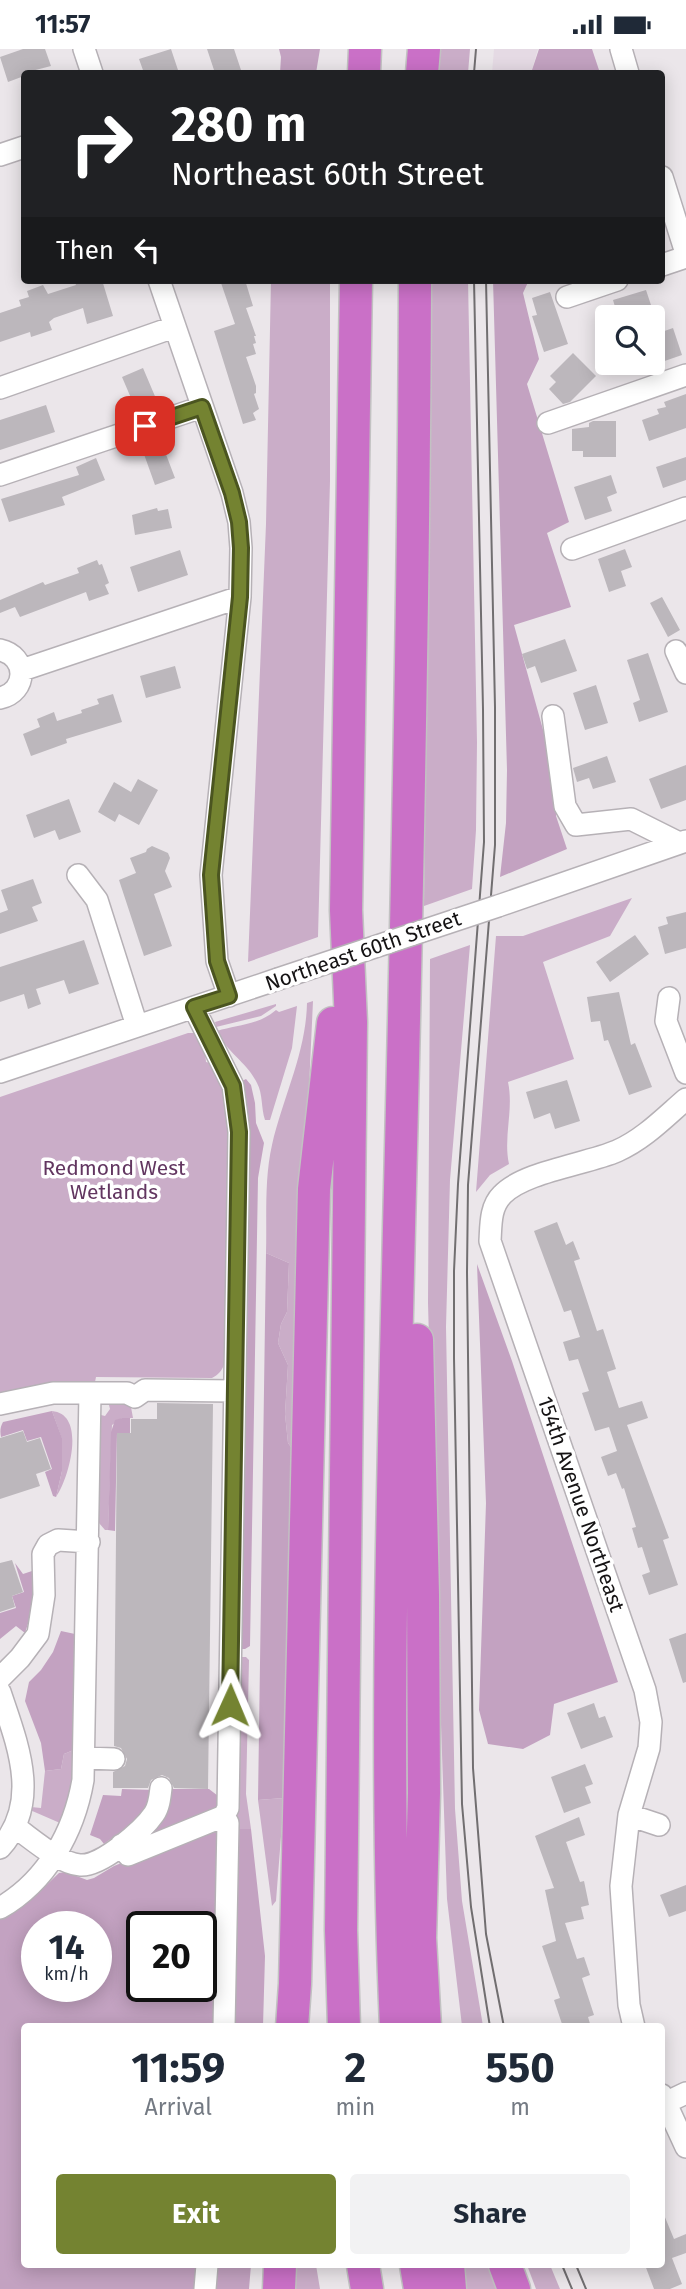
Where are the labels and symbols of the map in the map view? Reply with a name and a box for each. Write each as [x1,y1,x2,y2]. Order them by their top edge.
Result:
pin [115,396,175,456]
street label: Northeast 60th Street [262,905,465,997]
park label: Redmond West Wetlands [42,1155,186,1205]
street label: 154th Avenue Northeast [532,1393,630,1615]
position arrow [193,1668,267,1742]
speed limit sign: 20 [126,1911,217,2002]

